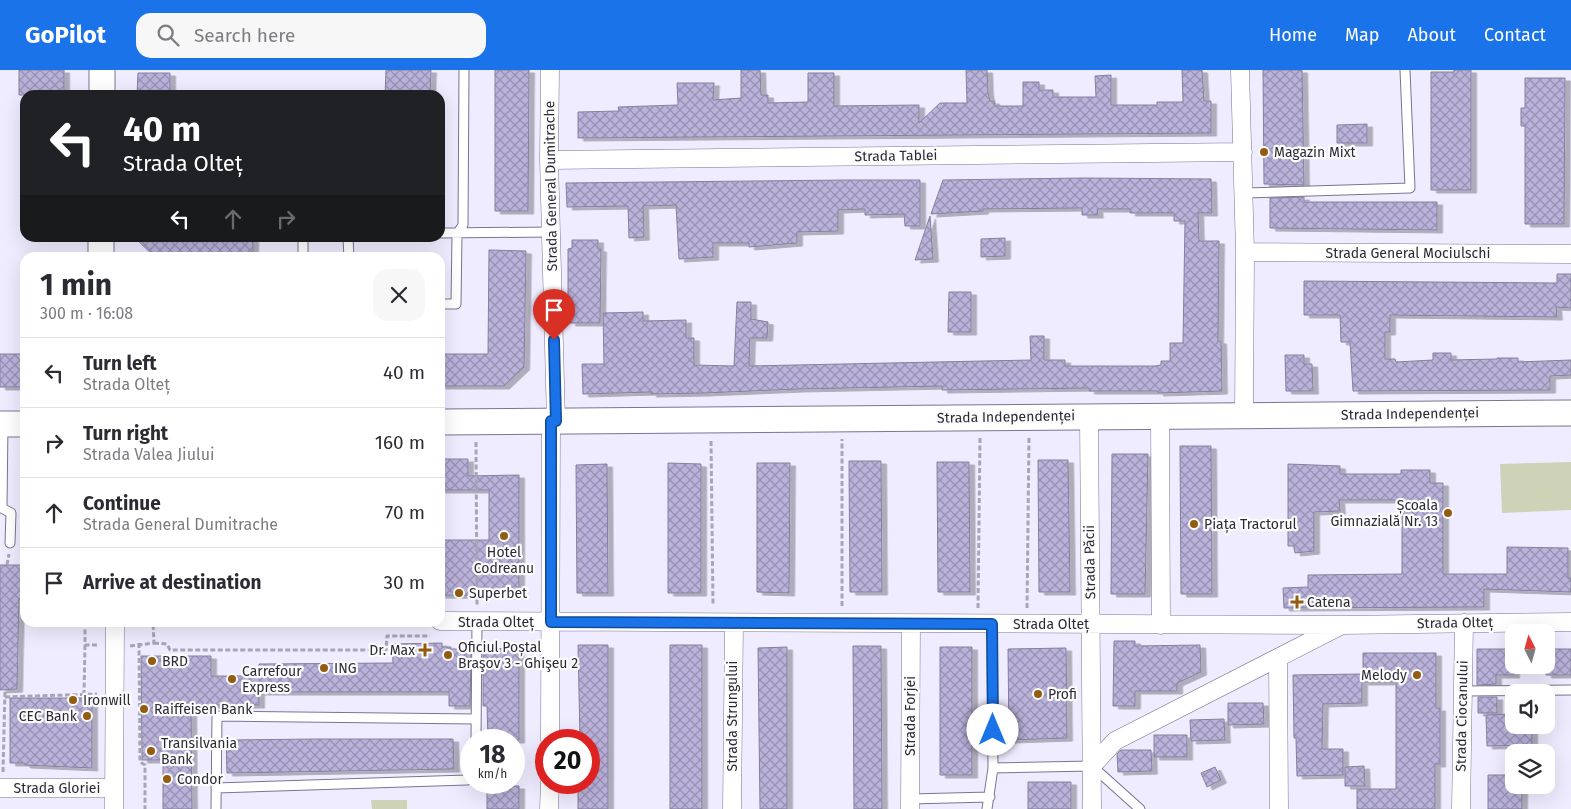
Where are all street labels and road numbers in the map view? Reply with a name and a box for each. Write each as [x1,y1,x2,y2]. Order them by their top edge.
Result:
street label: Strada General Dumitrache [541,101,561,271]
street label: Strada Tablei [854,147,938,165]
street label: Strada General Mociulschi [1326,245,1490,262]
street label: Strada Independenței [1341,404,1479,425]
street label: Strada Independenței [937,407,1075,428]
street label: Strada Păcii [1081,525,1099,599]
street label: Strada Olteț [458,614,535,632]
street label: Strada Olteț [1417,614,1494,633]
street label: Strada Olteț [1013,616,1090,634]
street label: Strada Ciocanului [1453,660,1471,772]
street label: Strada Strungului [724,661,741,771]
street label: Strada Forjei [902,676,919,756]
street label: Strada Gloriei [14,780,100,797]

